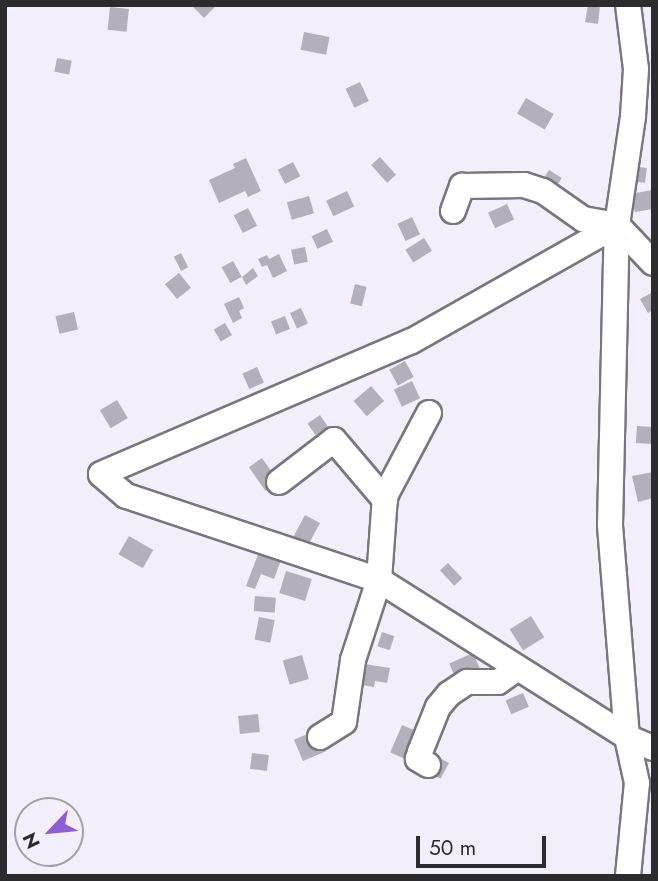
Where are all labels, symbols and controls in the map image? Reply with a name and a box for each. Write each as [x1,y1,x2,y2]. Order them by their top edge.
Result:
north arrow [14,797,84,867]
scale bar [420,822,550,866]
text: N [16,828,47,853]
text: 50 m [429,833,476,863]

